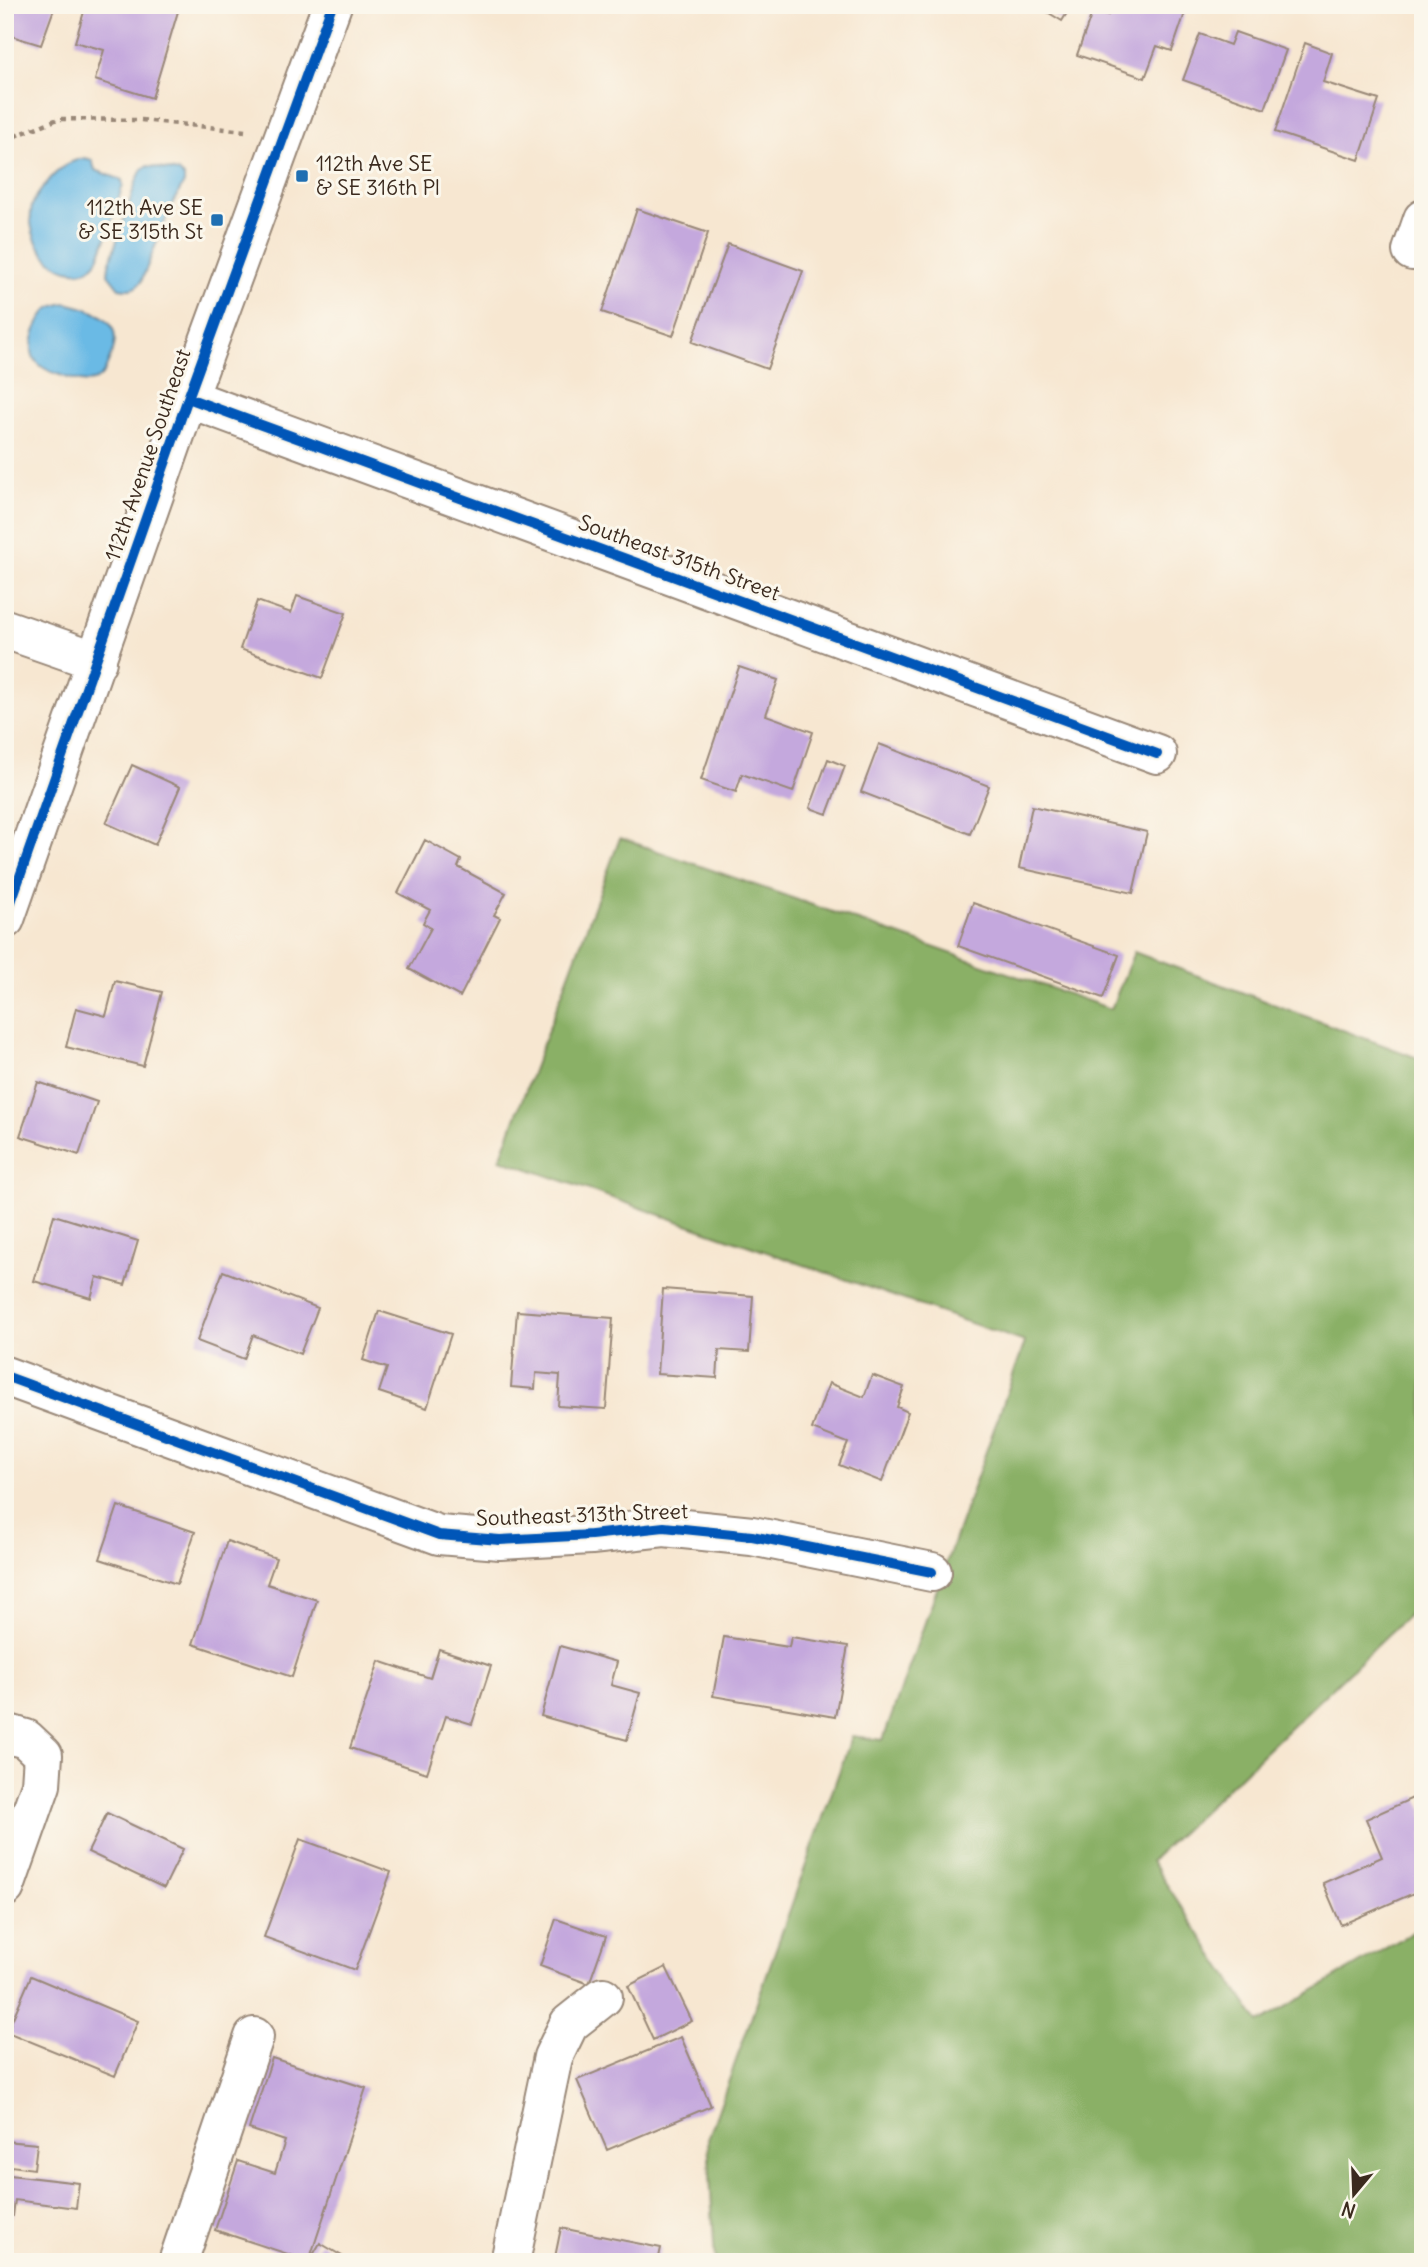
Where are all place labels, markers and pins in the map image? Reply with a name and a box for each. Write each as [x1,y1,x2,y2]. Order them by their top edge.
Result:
place label: 112th Ave SE & SE 316th Pl [316,150,440,201]
marker: 112th Ave SE & SE 316th Pl [294,168,310,184]
place label: 112th Ave SE & SE 315th St [78,194,203,245]
marker: 112th Ave SE & SE 315th St [209,212,225,228]

